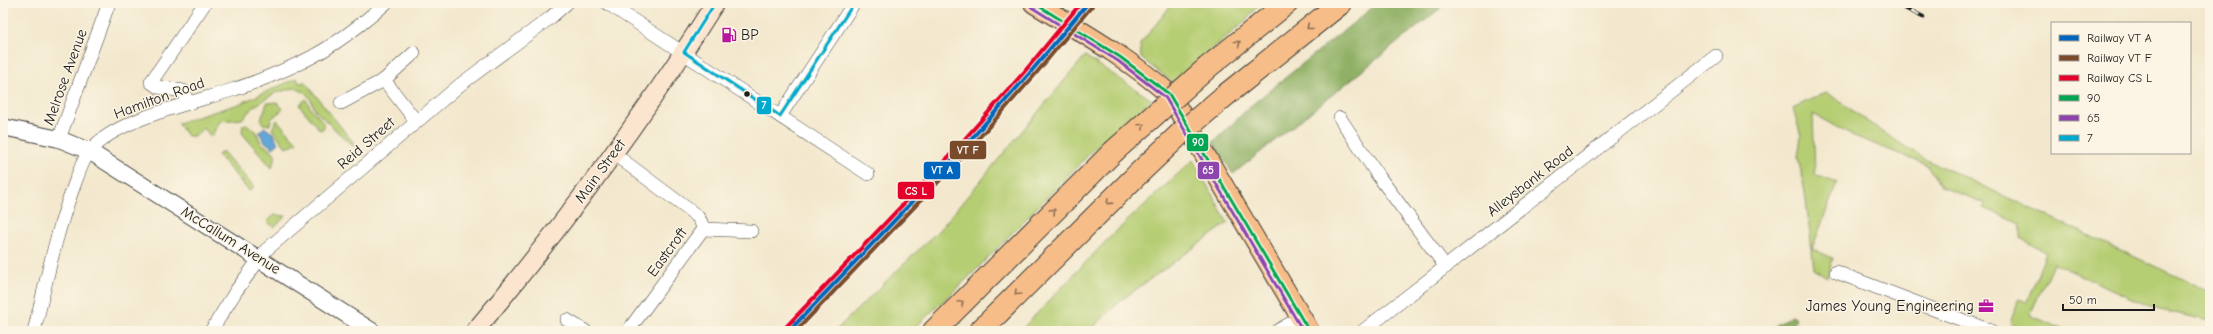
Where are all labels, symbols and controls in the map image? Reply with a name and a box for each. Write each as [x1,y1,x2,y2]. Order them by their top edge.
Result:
one-way arrow [1307,22,1314,29]
legend [2051,22,2191,154]
street label: Melrose Avenue [39,26,91,128]
fuel station icon: BP [720,26,738,44]
place label: BP [741,26,759,44]
text: Railway VT A [2087,31,2152,45]
one-way arrow [1233,40,1241,47]
text: Railway VT F [2087,51,2152,65]
text: Railway CS L [2087,71,2152,85]
street label: Hamilton Road [111,73,207,123]
unlabelled marker [742,89,752,99]
text: 90 [2087,91,2101,105]
line badge: 7 [756,96,772,115]
text: 7 [762,99,767,112]
text: 65 [2087,111,2100,125]
street label: Reid Street [334,113,399,173]
one-way arrow [1137,123,1145,130]
text: 7 [2087,131,2093,145]
line badge: 90 [1186,133,1209,152]
street label: Main Street [571,135,630,206]
text: 90 [1192,136,1204,149]
line badge: VT F [949,140,987,160]
street label: Alleysbank Road [1483,142,1577,220]
text: VT F [957,144,980,157]
line badge: VT A [923,161,961,180]
line badge: 65 [1197,161,1220,180]
text: VT A [931,164,953,177]
text: 65 [1202,164,1214,177]
line badge: CS L [897,181,935,200]
text: CS L [905,185,927,198]
one-way arrow [1106,197,1114,205]
street label: McCallum Avenue [178,202,285,278]
one-way arrow [1048,208,1056,216]
street label: Eastcroft [643,223,691,280]
scale bar [2063,286,2154,312]
one-way arrow [1014,288,1022,296]
text: 50 m [2069,293,2097,307]
place label: James Young Engineering [1806,297,1974,315]
office icon: James Young Engineering [1977,297,1995,315]
one-way arrow [956,300,964,308]

